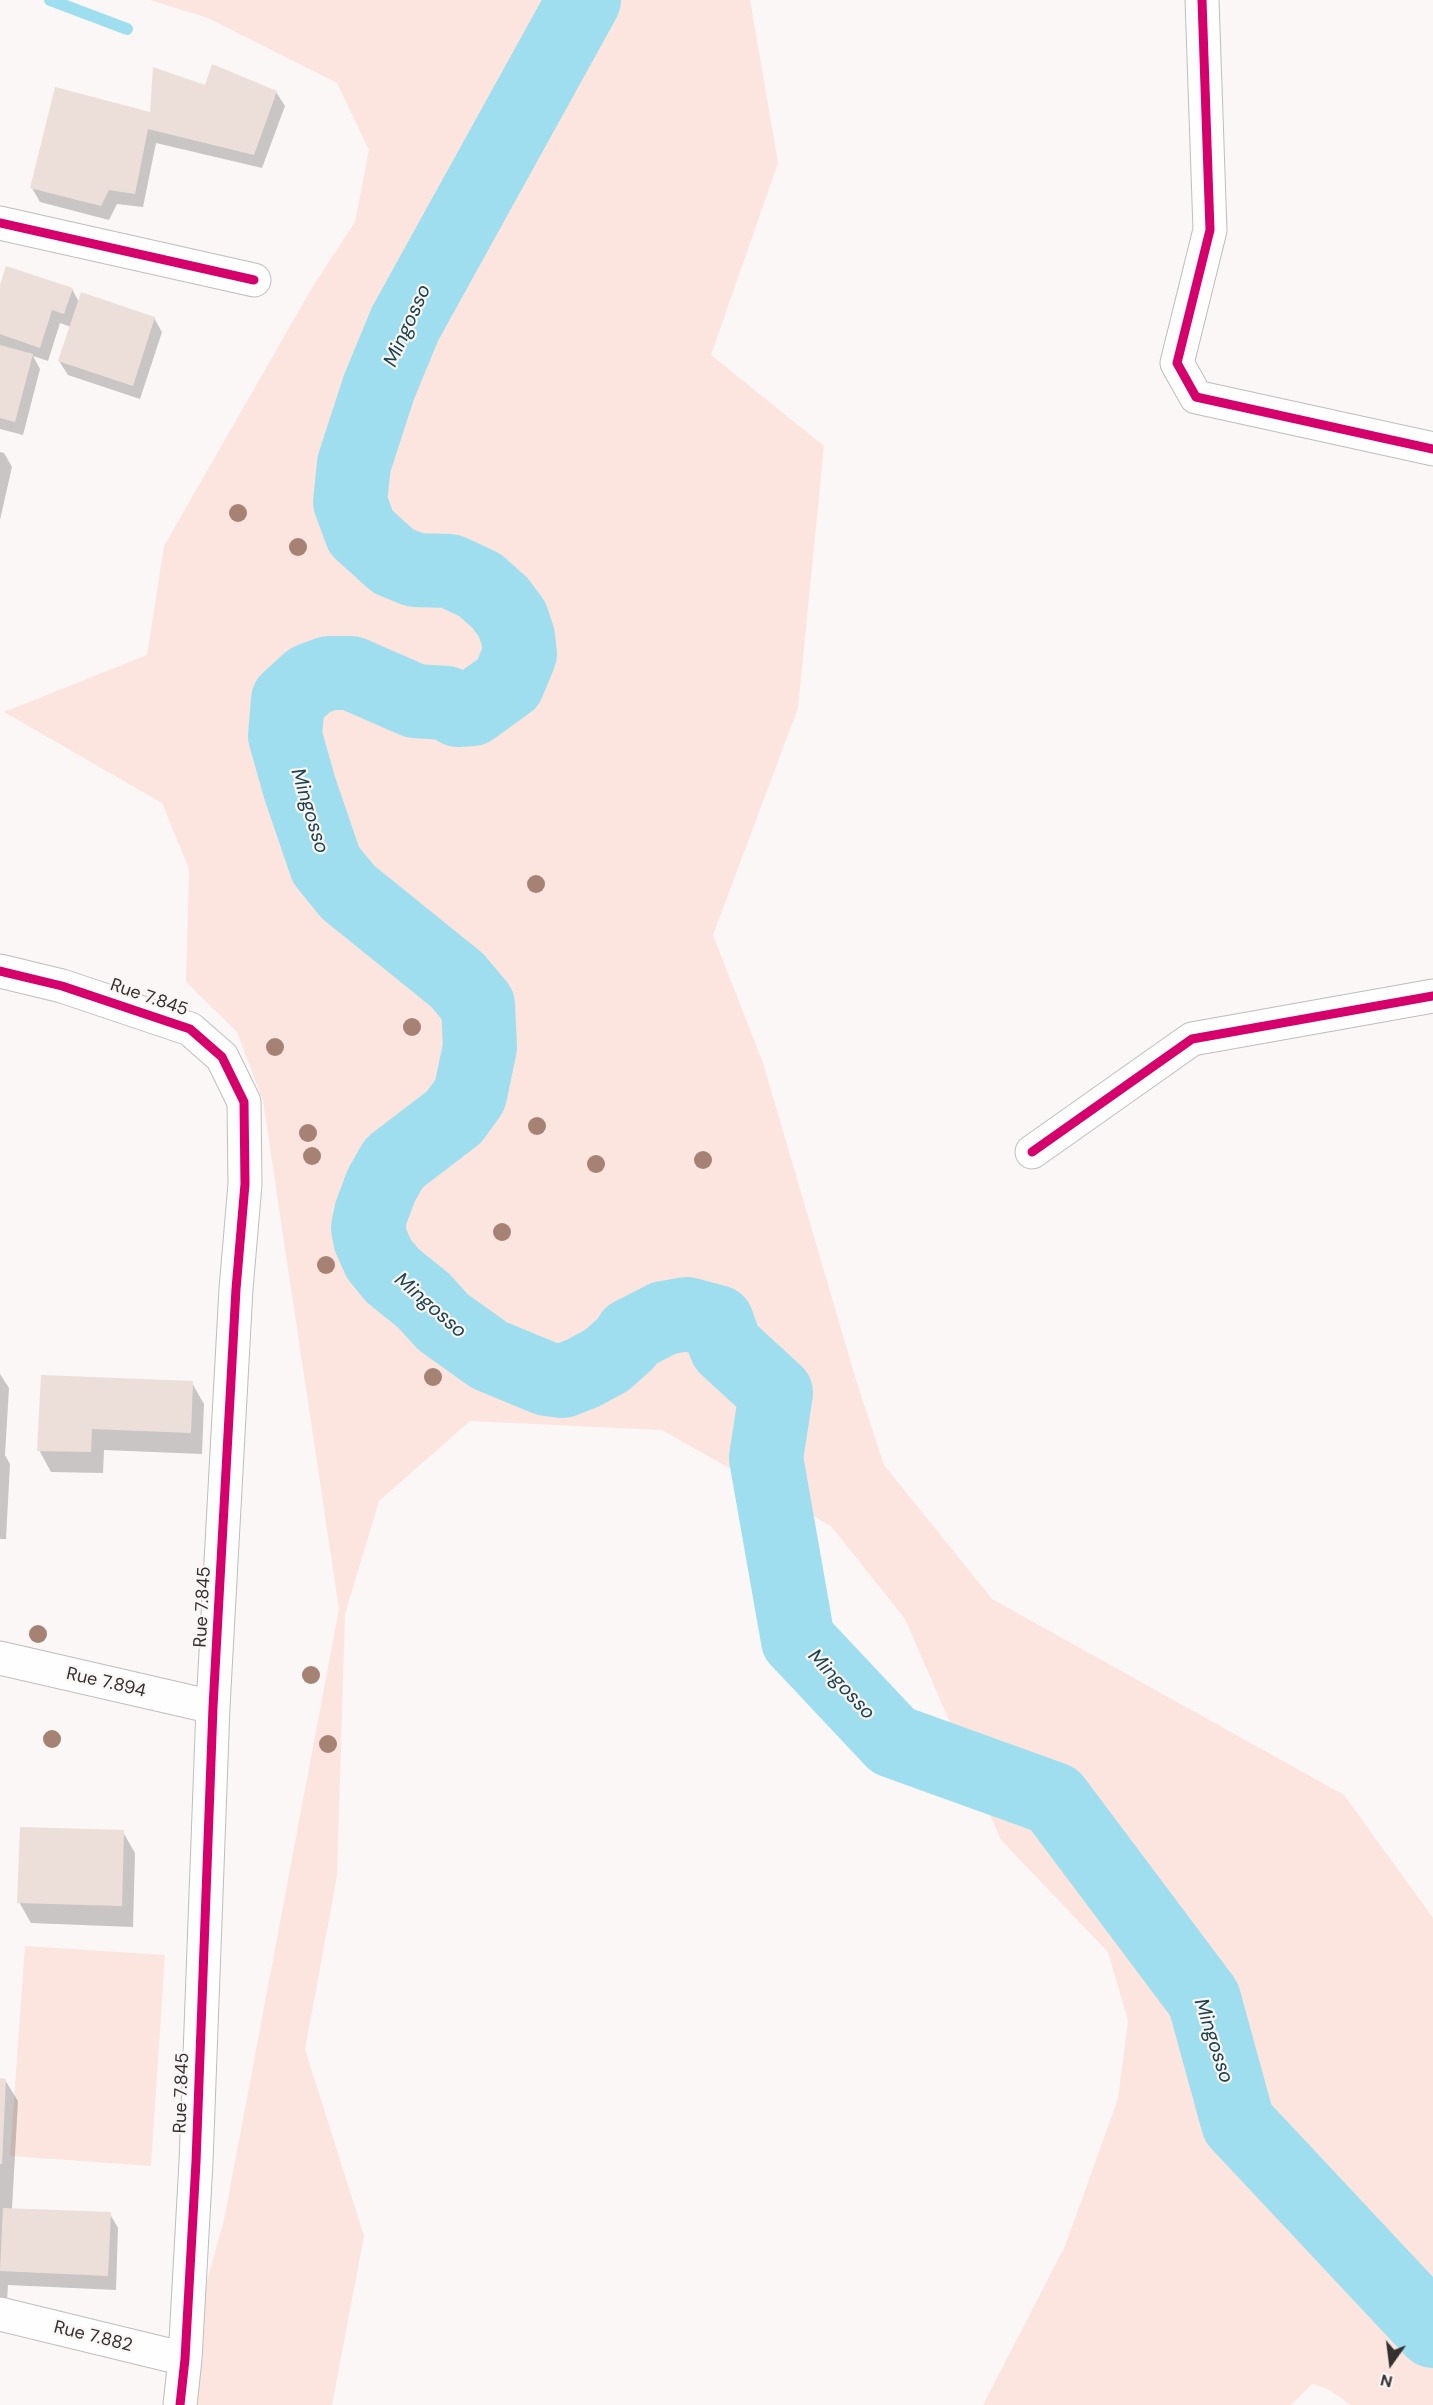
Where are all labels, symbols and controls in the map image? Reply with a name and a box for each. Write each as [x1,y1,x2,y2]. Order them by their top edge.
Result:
water label: Mingosso [379,281,437,371]
water label: Mingosso [285,766,333,856]
street label: Rue 7.845 [107,975,191,1021]
water label: Mingosso [389,1268,471,1344]
street label: Rue 7.845 [190,1566,216,1648]
water label: Mingosso [802,1645,880,1725]
street label: Rue 7.894 [64,1663,148,1703]
water label: Mingosso [1188,1996,1238,2086]
street label: Rue 7.845 [170,2052,194,2134]
street label: Rue 7.882 [52,2317,134,2357]
north arrow [1361,2333,1421,2393]
text: N [1378,2369,1395,2393]

